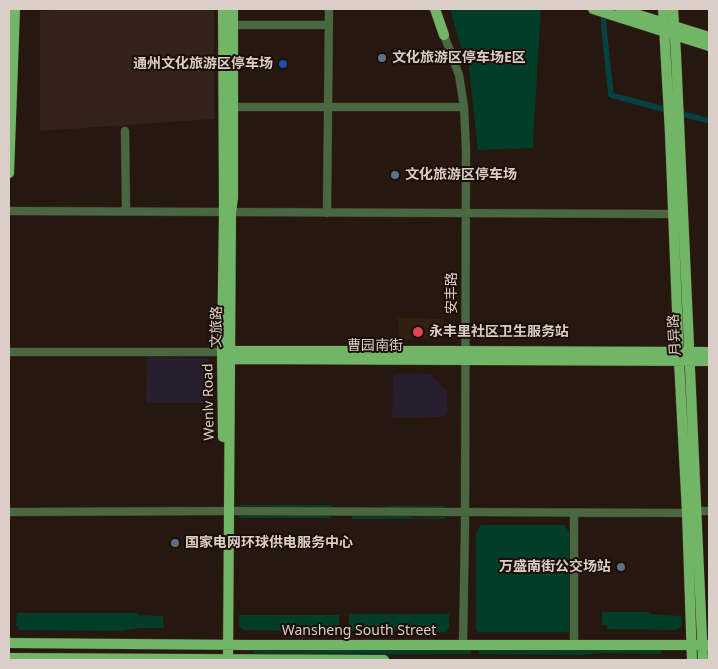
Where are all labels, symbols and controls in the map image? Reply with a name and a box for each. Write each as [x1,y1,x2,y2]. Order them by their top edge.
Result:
place label: 文化旅游区停车场E区 [392,50,526,66]
marker: 文化旅游区停车场E区 [376,52,388,64]
place label: 通州文化旅游区停车场 [133,56,273,72]
marker: 通州文化旅游区停车场 [277,58,289,70]
place label: 文化旅游区停车场 [405,167,517,183]
marker: 文化旅游区停车场 [389,169,401,181]
street label: 安丰路 [444,272,460,314]
street label: 文旅路 [208,306,226,348]
street label: 月异路 [666,314,684,356]
place label: 永丰里社区卫生服务站 [429,324,569,340]
marker: 永丰里社区卫生服务站 [411,325,425,339]
street label: 曹园南街 [347,338,403,354]
street label: Wenlv Road [200,363,218,441]
place label: 国家电网环球供电服务中心 [185,535,353,551]
marker: 国家电网环球供电服务中心 [169,537,181,549]
place label: 万盛南街公交场站 [499,559,611,575]
marker: 万盛南街公交场站 [615,561,627,573]
street label: Wansheng South Street [282,623,436,639]

